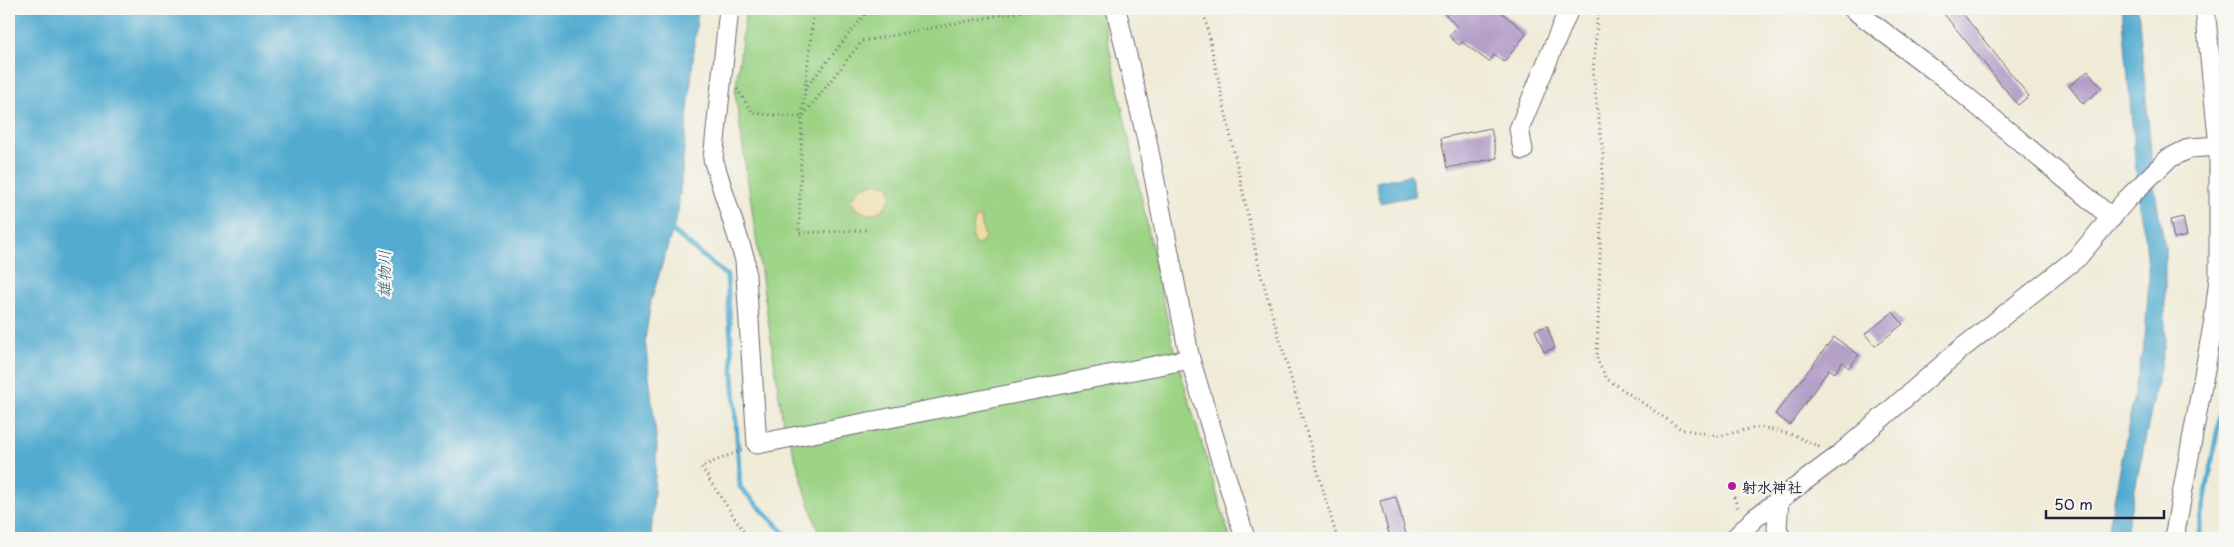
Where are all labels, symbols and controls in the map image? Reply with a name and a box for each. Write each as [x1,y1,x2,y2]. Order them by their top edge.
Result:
water label: 雄物川 [371,250,395,298]
place label: 射水神社 [1742,475,1802,498]
marker: 射水神社 [1726,480,1738,492]
scale bar [2046,487,2164,519]
text: 50 m [2054,492,2093,515]

